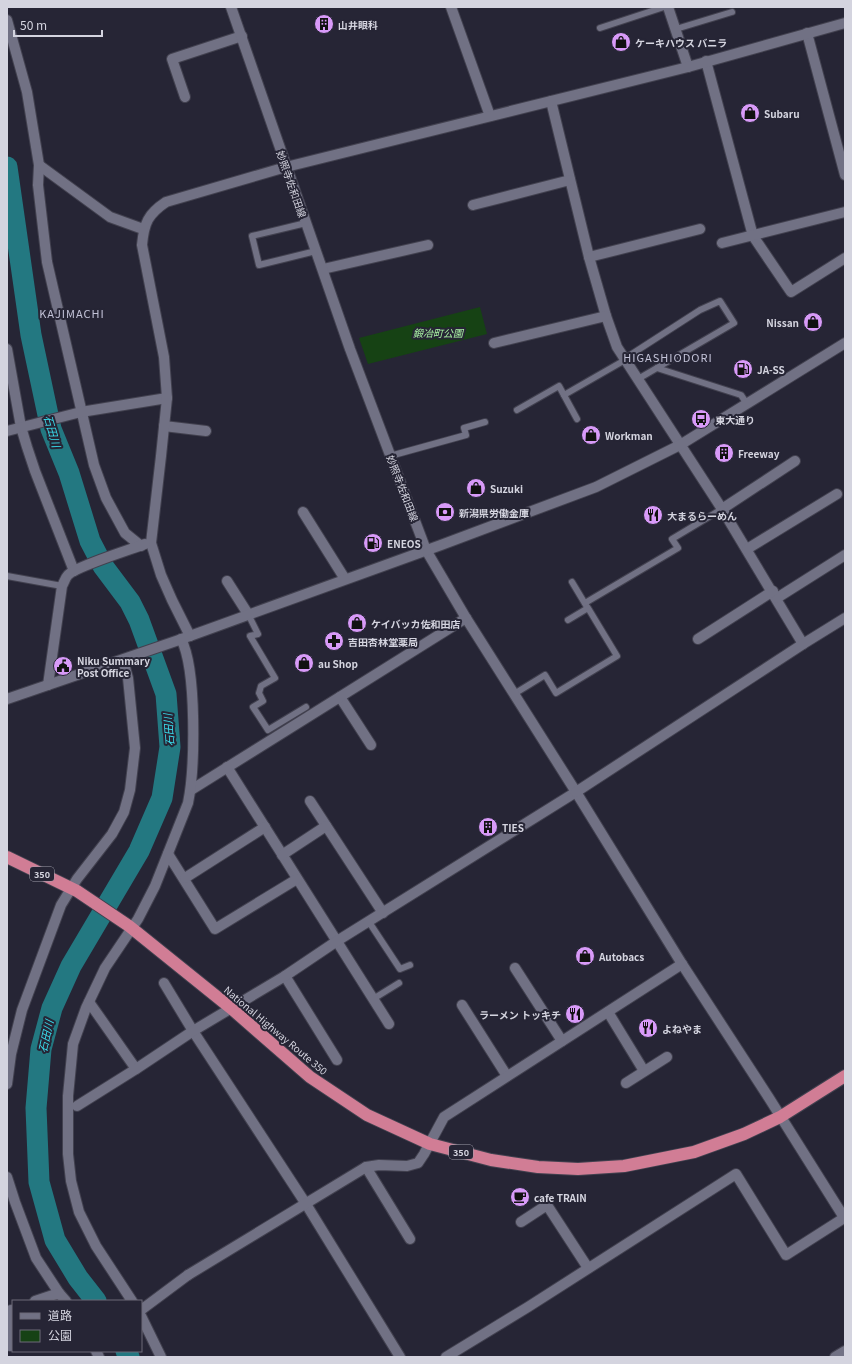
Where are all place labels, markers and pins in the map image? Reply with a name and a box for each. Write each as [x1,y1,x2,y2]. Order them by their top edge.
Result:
building icon: 山井眼科 [313,13,335,35]
place label: 山井眼科 [338,17,378,32]
shop icon: ケーキハウス バニラ [610,31,632,53]
place label: ケーキハウス バニラ [635,35,727,50]
shop icon: Subaru [739,102,761,124]
place label: Subaru [764,106,800,121]
shop icon: Nissan [802,311,824,333]
place label: Nissan [766,315,799,330]
fuel station icon: JA-SS [732,358,754,380]
place label: JA-SS [757,362,785,377]
bus stop icon: 東大通り [690,408,712,430]
place label: 東大通り [715,412,755,427]
shop icon: Workman [580,424,602,446]
place label: Workman [605,428,653,443]
building icon: Freeway [713,442,735,464]
place label: Freeway [738,446,780,461]
shop icon: Suzuki [465,477,487,499]
place label: Suzuki [490,481,523,496]
bank icon: 新潟県労働金庫 [434,501,456,523]
restaurant icon: 大まるらーめん [642,504,664,526]
place label: 新潟県労働金庫 [459,505,529,520]
place label: 大まるらーめん [667,508,737,523]
fuel station icon: ENEOS [362,532,384,554]
place label: ENEOS [387,536,421,551]
shop icon: ケイバッカ佐和田店 [346,612,368,634]
place label: ケイバッカ佐和田店 [371,616,461,631]
pharmacy icon: 吉田杏林堂薬局 [323,630,345,652]
place label: 吉田杏林堂薬局 [348,634,418,649]
shop icon: au Shop [293,652,315,674]
place label: Niku Summary Post Office [77,653,150,680]
public building icon: Niku Summary Post Office [52,655,74,677]
place label: au Shop [318,656,358,671]
building icon: TIES [477,816,499,838]
place label: TIES [502,820,524,835]
shop icon: Autobacs [574,945,596,967]
place label: Autobacs [598,949,644,964]
restaurant icon: ラーメン トッキチ [564,1003,586,1025]
place label: ラーメン トッキチ [479,1007,561,1022]
restaurant icon: よねやま [637,1017,659,1039]
place label: よねやま [662,1021,702,1036]
cafe icon: cafe TRAIN [509,1186,531,1208]
place label: cafe TRAIN [534,1190,587,1205]

